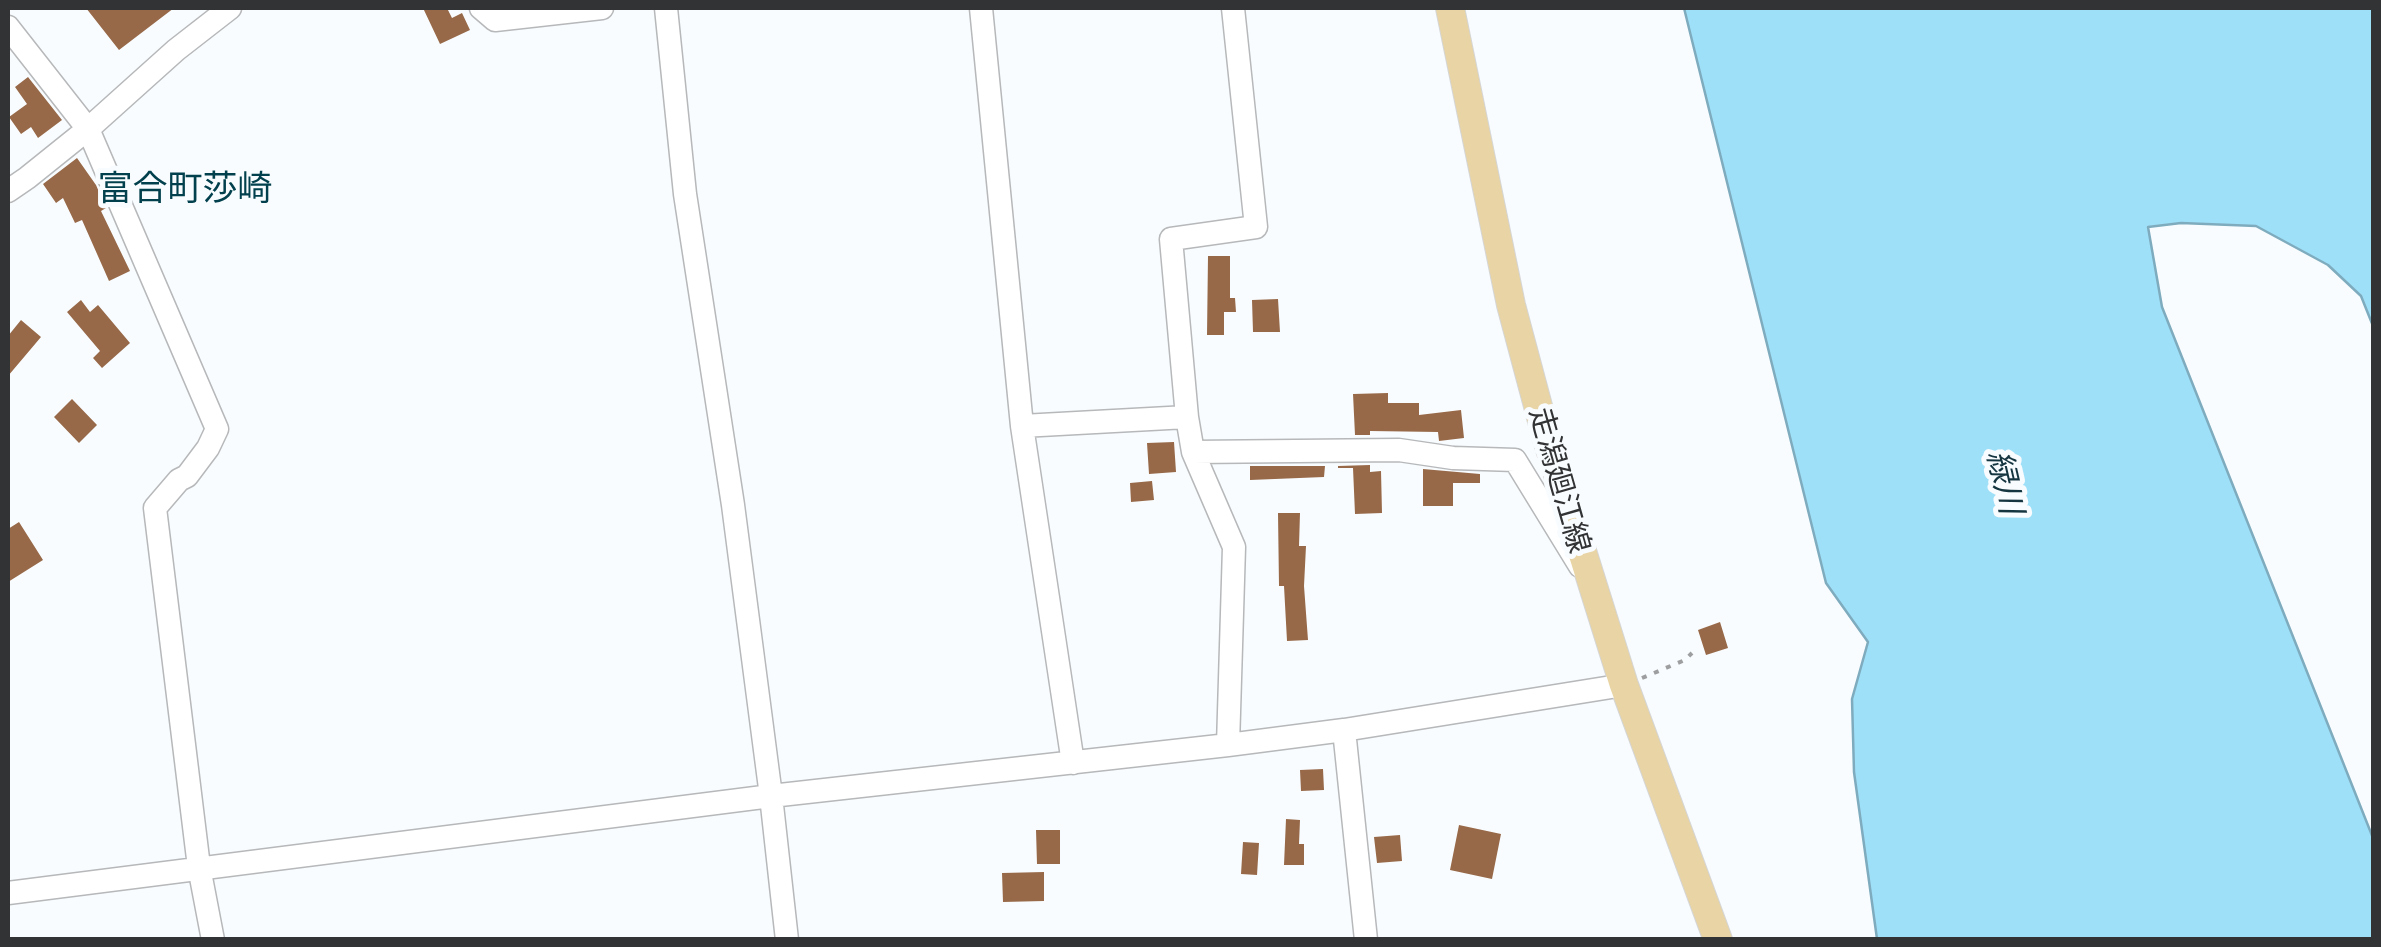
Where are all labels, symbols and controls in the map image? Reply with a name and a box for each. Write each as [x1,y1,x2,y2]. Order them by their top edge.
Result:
district label: 富合町莎崎 [98,167,272,209]
street label: 走潟廻江線 [1522,403,1598,557]
water label: 緑川 [1979,447,2031,517]

